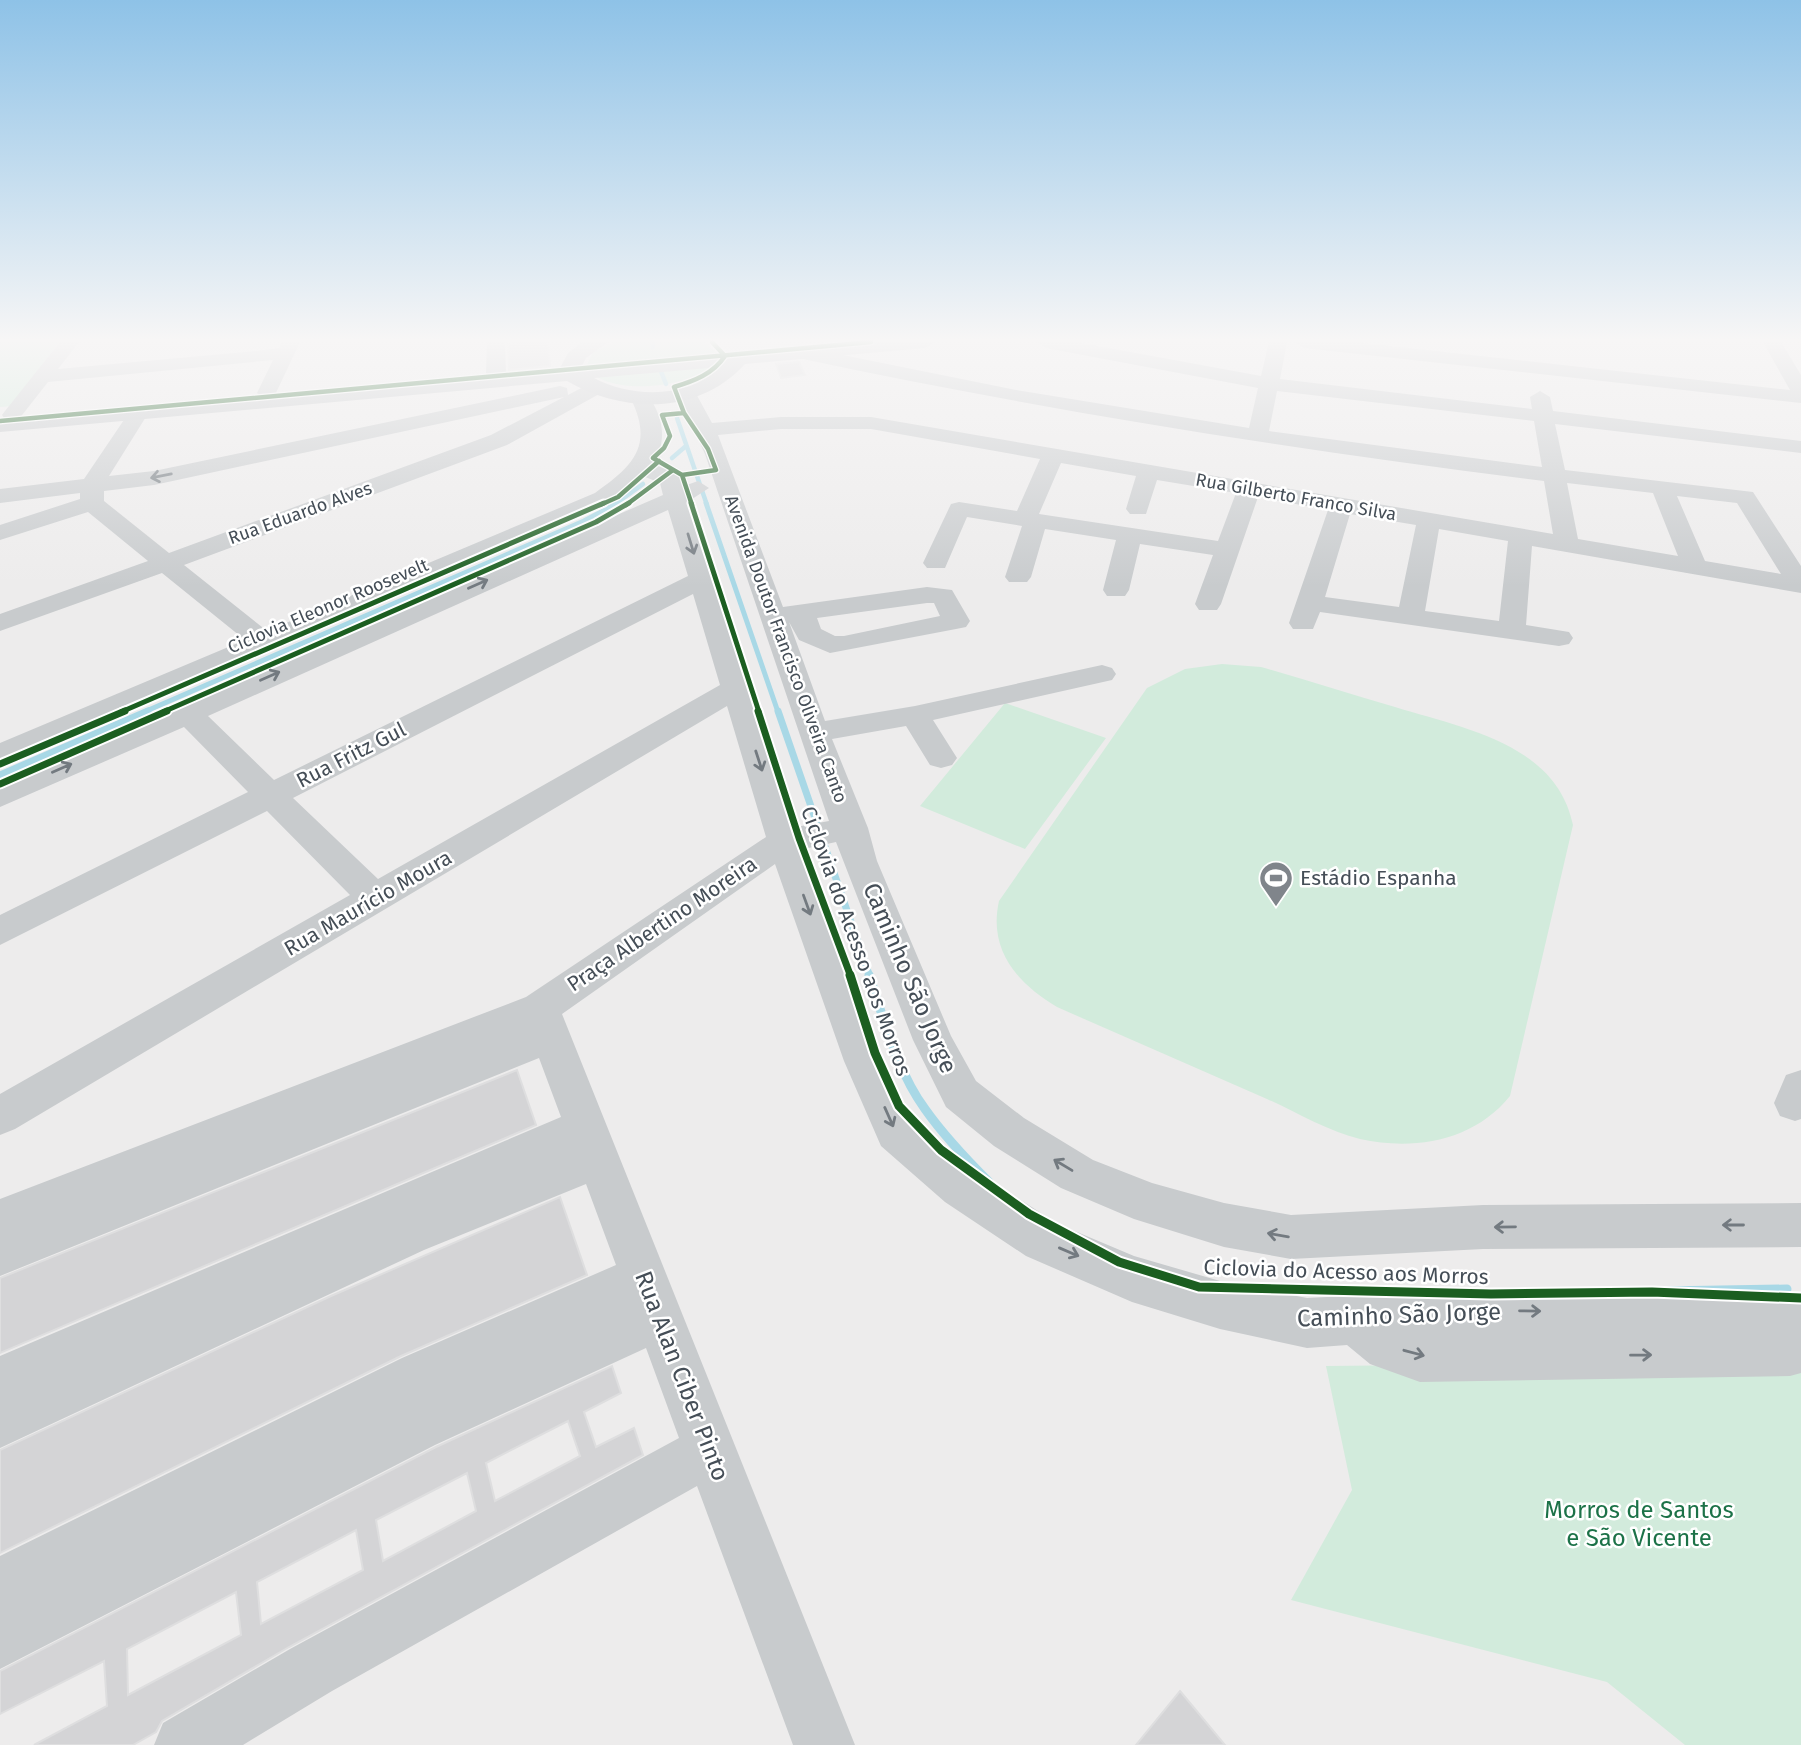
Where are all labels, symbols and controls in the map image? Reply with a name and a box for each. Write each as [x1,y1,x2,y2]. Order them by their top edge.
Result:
street label: Rua Gilberto Franco Silva [1194,469,1398,525]
one-way arrow [150,470,173,483]
street label: Rua Eduardo Alves [225,477,375,549]
street label: Avenida Doutor Francisco Oliveira Canto [720,492,852,806]
one-way arrow [685,533,698,555]
street label: Ciclovia Eleonor Roosevelt [224,554,432,658]
one-way arrow [467,577,489,590]
one-way arrow [259,669,280,682]
street label: Rua Fritz Gul [292,716,410,794]
one-way arrow [753,750,766,772]
one-way arrow [51,761,73,774]
street label: Ciclovia do Acesso aos Morros [795,803,917,1080]
street label: Rua Maurício Moura [280,844,456,962]
street label: Praça Albertino Moreira [562,851,762,997]
sports icon: Estádio Espanha [1257,859,1295,908]
place label: Estádio Espanha [1300,865,1457,891]
street label: Caminho São Jorge [857,879,963,1077]
one-way arrow [802,894,815,915]
one-way arrow [883,1106,896,1127]
one-way arrow [1054,1158,1073,1173]
one-way arrow [1722,1218,1745,1232]
one-way arrow [1494,1220,1517,1234]
one-way arrow [1267,1228,1290,1241]
one-way arrow [1058,1246,1079,1259]
street label: Ciclovia do Acesso aos Morros [1203,1254,1489,1290]
street label: Rua Alan Ciber Pinto [629,1267,735,1485]
street label: Caminho São Jorge [1297,1297,1501,1333]
one-way arrow [1518,1305,1541,1318]
one-way arrow [1402,1348,1424,1361]
one-way arrow [1629,1348,1652,1362]
park label: Morros de Santos e São Vicente [1544,1496,1734,1552]

